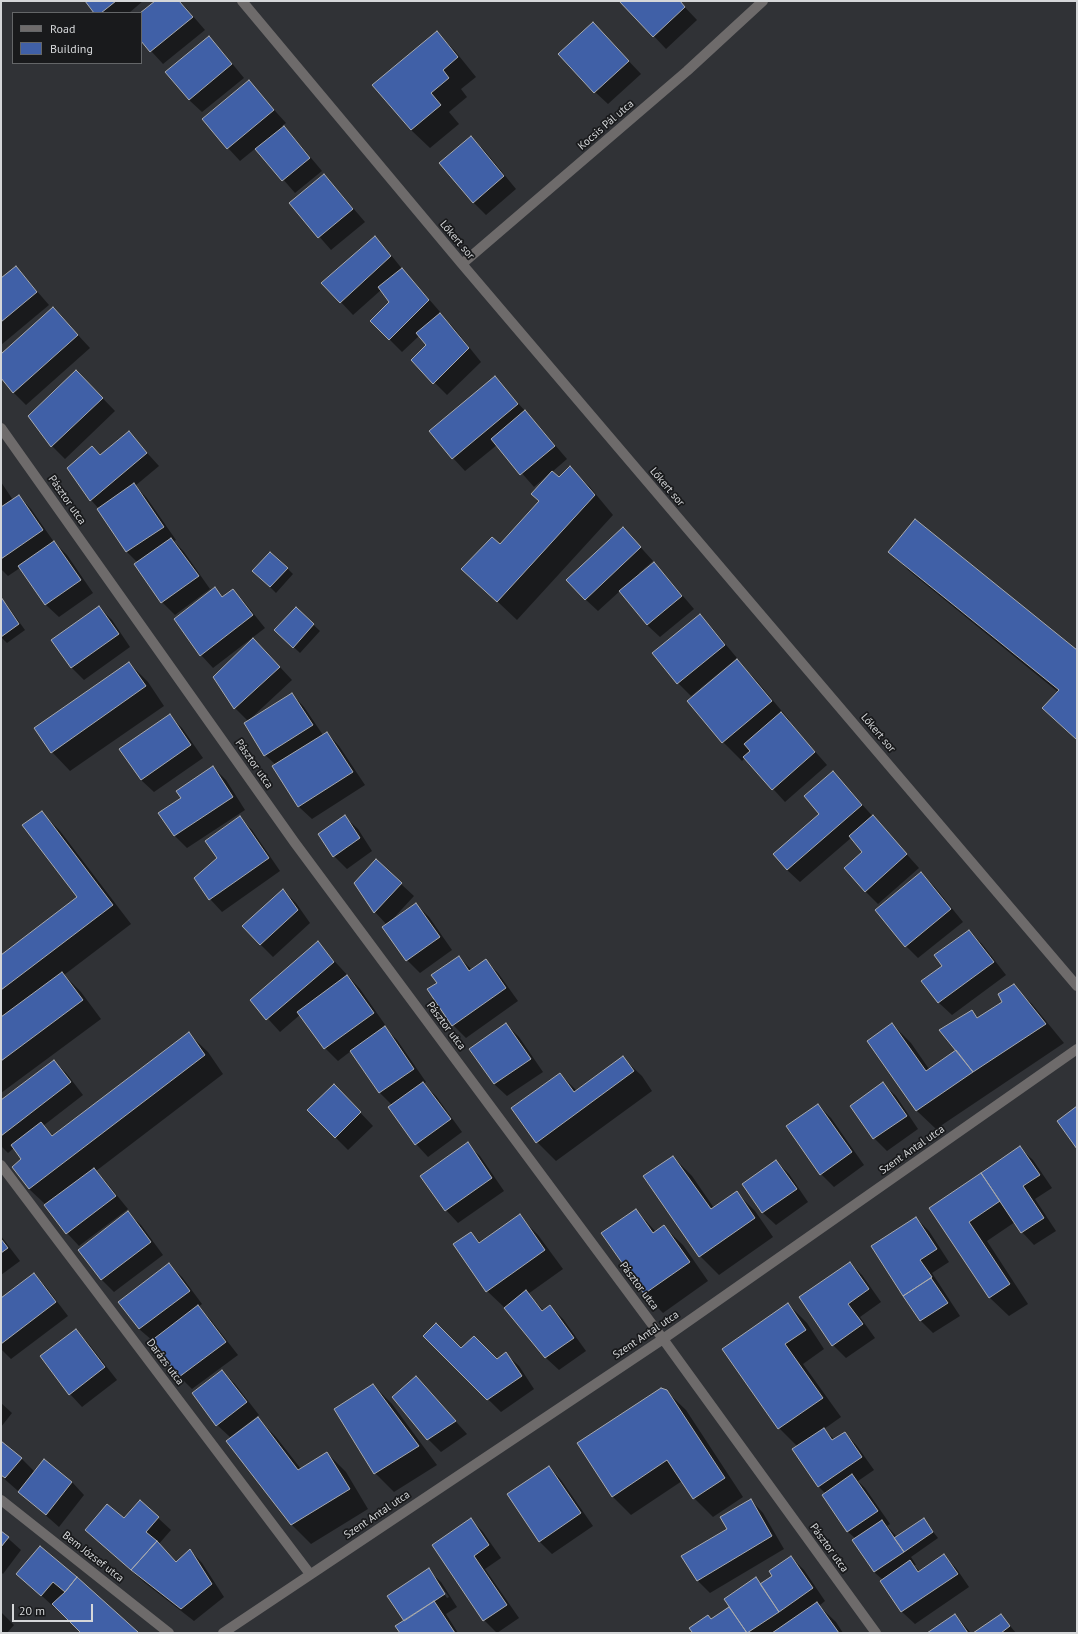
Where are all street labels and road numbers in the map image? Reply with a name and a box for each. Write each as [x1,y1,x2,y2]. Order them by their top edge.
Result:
street label: Kocsis Pál utca [575,97,637,153]
street label: Lőkert sor [437,218,477,262]
street label: Lőkert sor [647,465,687,509]
street label: Pásztor utca [45,473,89,527]
street label: Lőkert sor [858,711,898,755]
street label: Pásztor utca [232,737,276,791]
street label: Pásztor utca [424,999,468,1053]
street label: Szent Antal utca [877,1123,947,1177]
street label: Pásztor utca [617,1259,661,1313]
street label: Szent Antal utca [611,1308,681,1362]
street label: Darázs utca [143,1336,187,1388]
street label: Szent Antal utca [342,1488,412,1542]
street label: Pásztor utca [807,1521,851,1575]
street label: Bem József utca [60,1529,126,1585]

